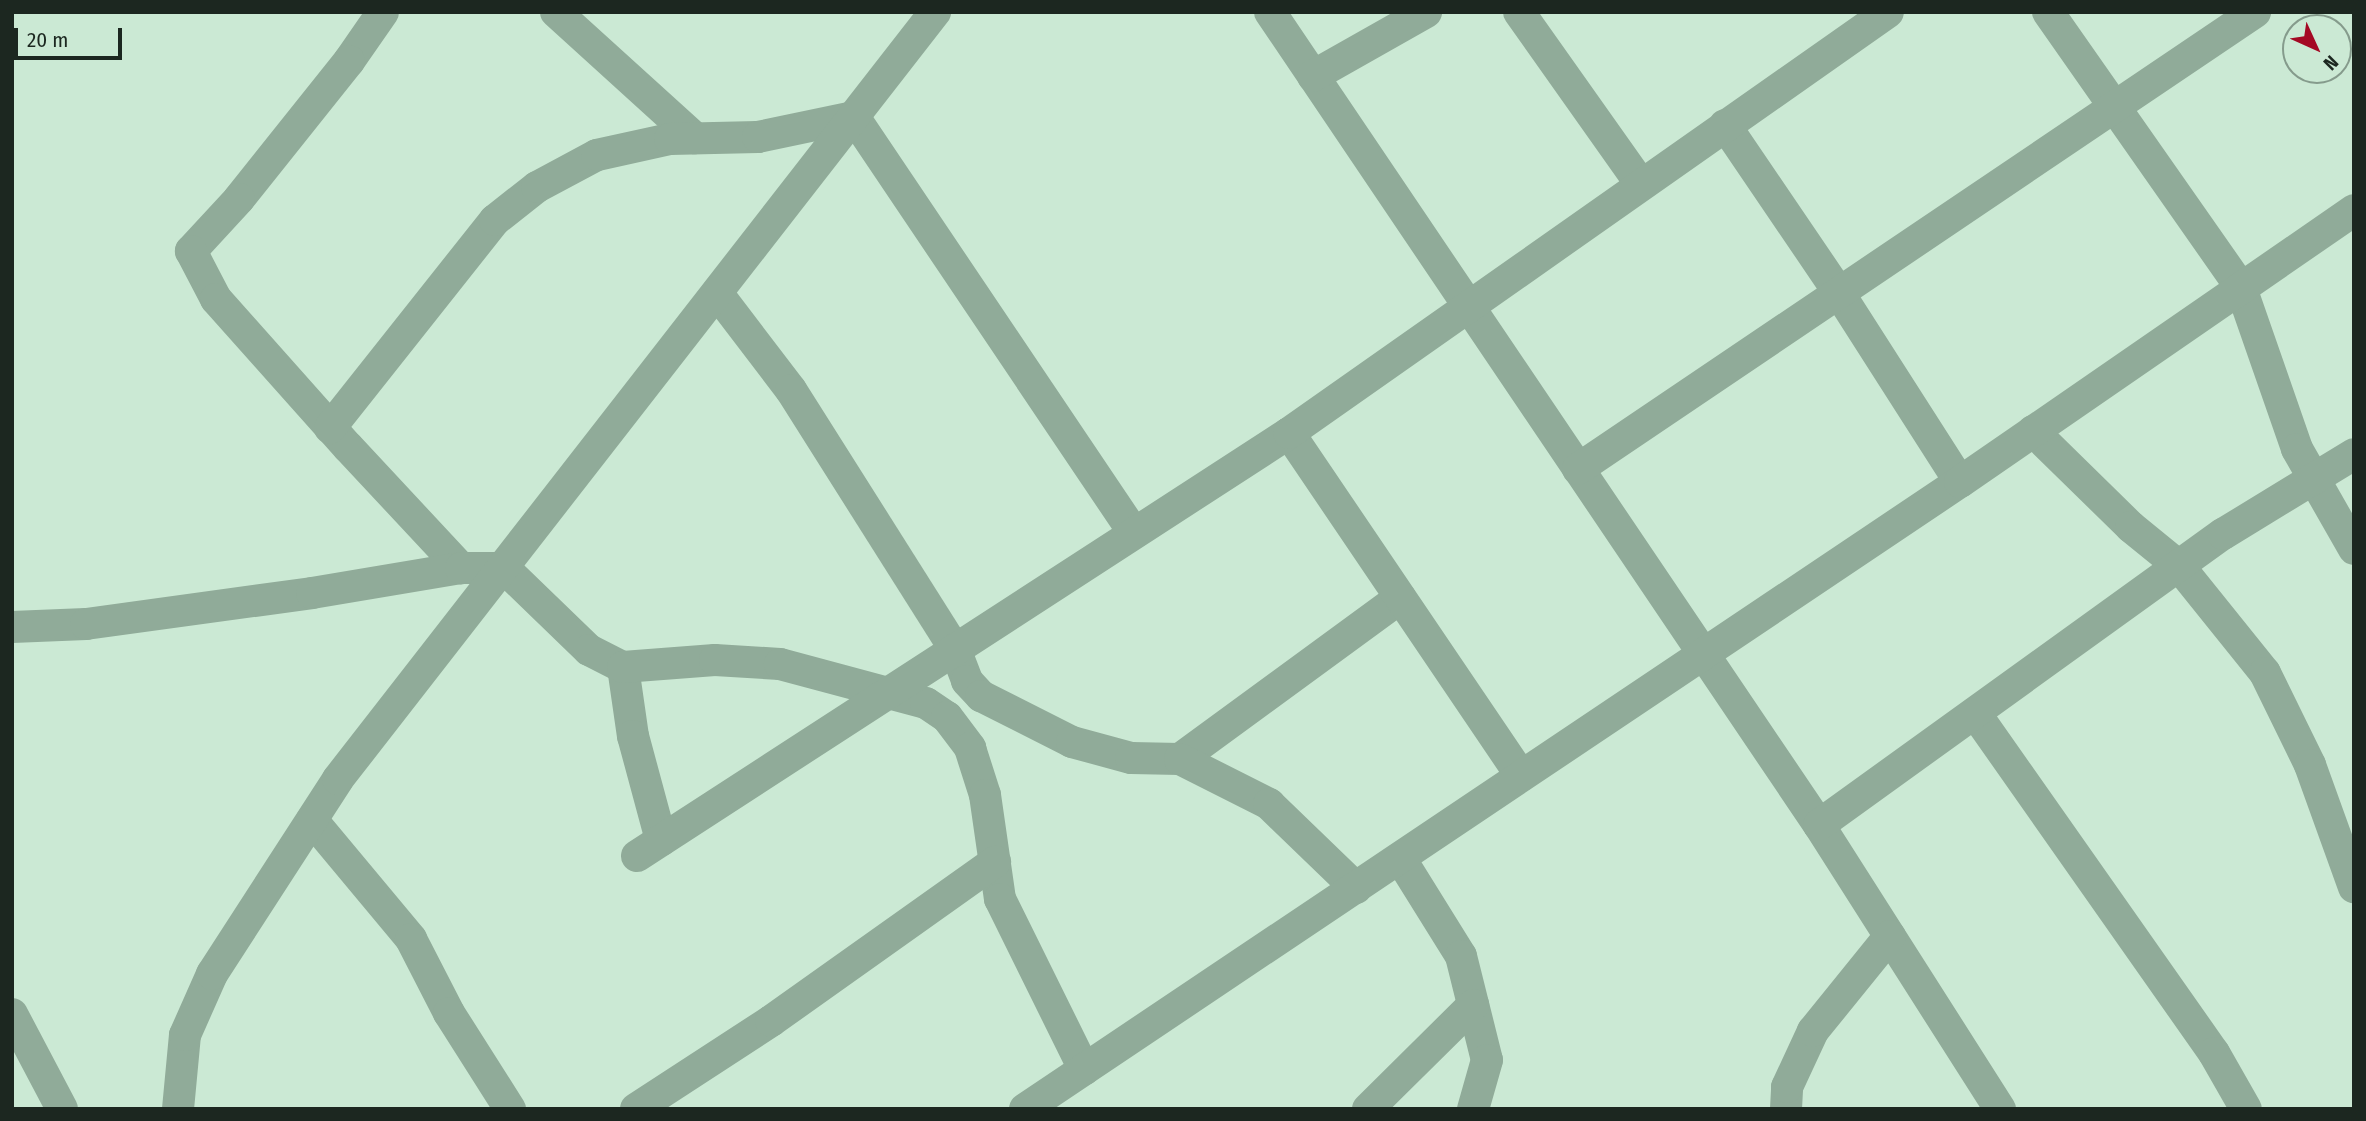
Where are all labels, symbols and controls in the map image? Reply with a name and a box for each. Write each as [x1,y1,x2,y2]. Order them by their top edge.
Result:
scale bar [18,14,126,58]
north arrow [2282,14,2352,84]
text: 20 m [27,27,68,53]
text: N [2319,51,2343,75]

